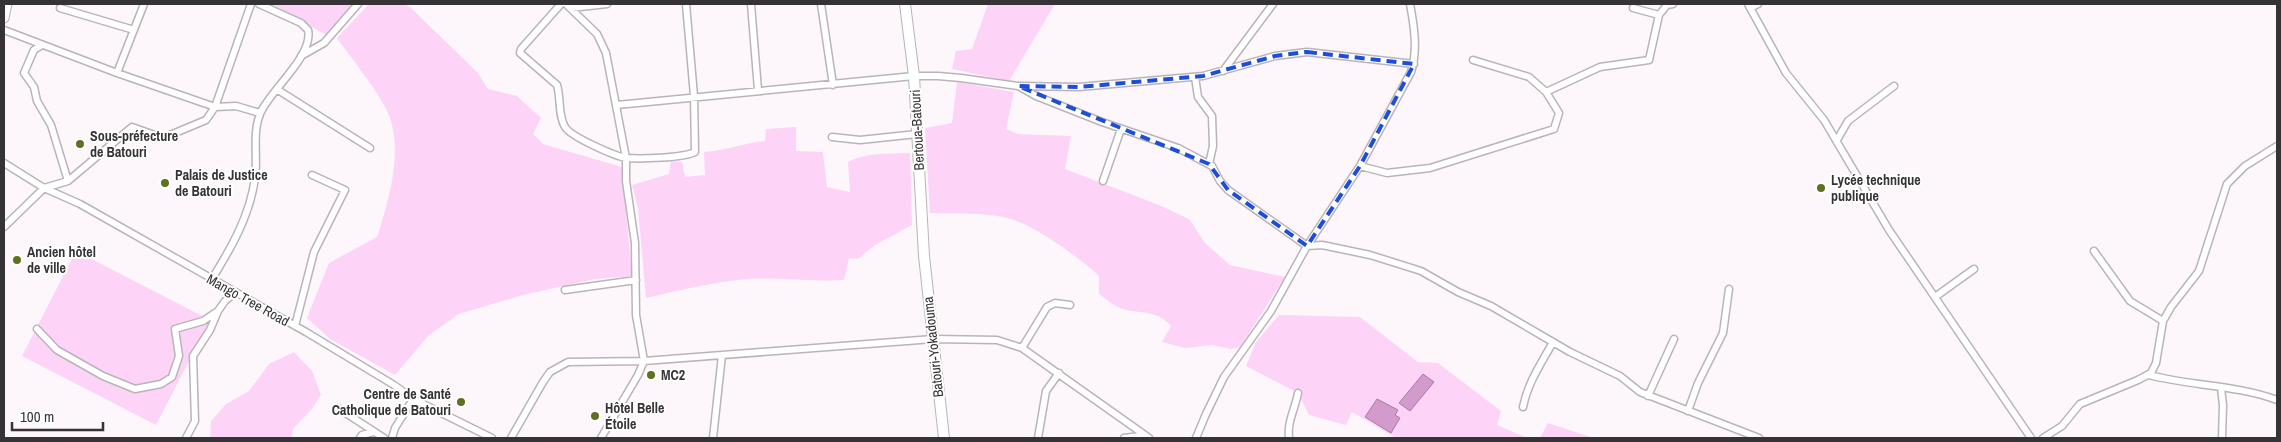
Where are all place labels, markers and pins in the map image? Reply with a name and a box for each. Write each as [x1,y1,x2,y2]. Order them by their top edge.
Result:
place label: Sous-préfecture de Batouri [90,127,178,161]
marker: Sous-préfecture de Batouri [74,138,86,150]
place label: Palais de Justice de Batouri [175,166,268,200]
place label: Lycée technique publique [1831,171,1921,205]
marker: Palais de Justice de Batouri [159,177,171,189]
marker: Lycée technique publique [1815,182,1827,194]
place label: Ancien hôtel de ville [27,243,96,277]
marker: Ancien hôtel de ville [11,254,23,266]
place label: MC2 [661,366,685,384]
marker: MC2 [645,369,657,381]
place label: Centre de Santé Catholique de Batouri [332,385,451,419]
marker: Centre de Santé Catholique de Batouri [455,396,467,408]
place label: Hôtel Belle Étoile [605,399,664,433]
marker: Hôtel Belle Étoile [589,410,601,422]

